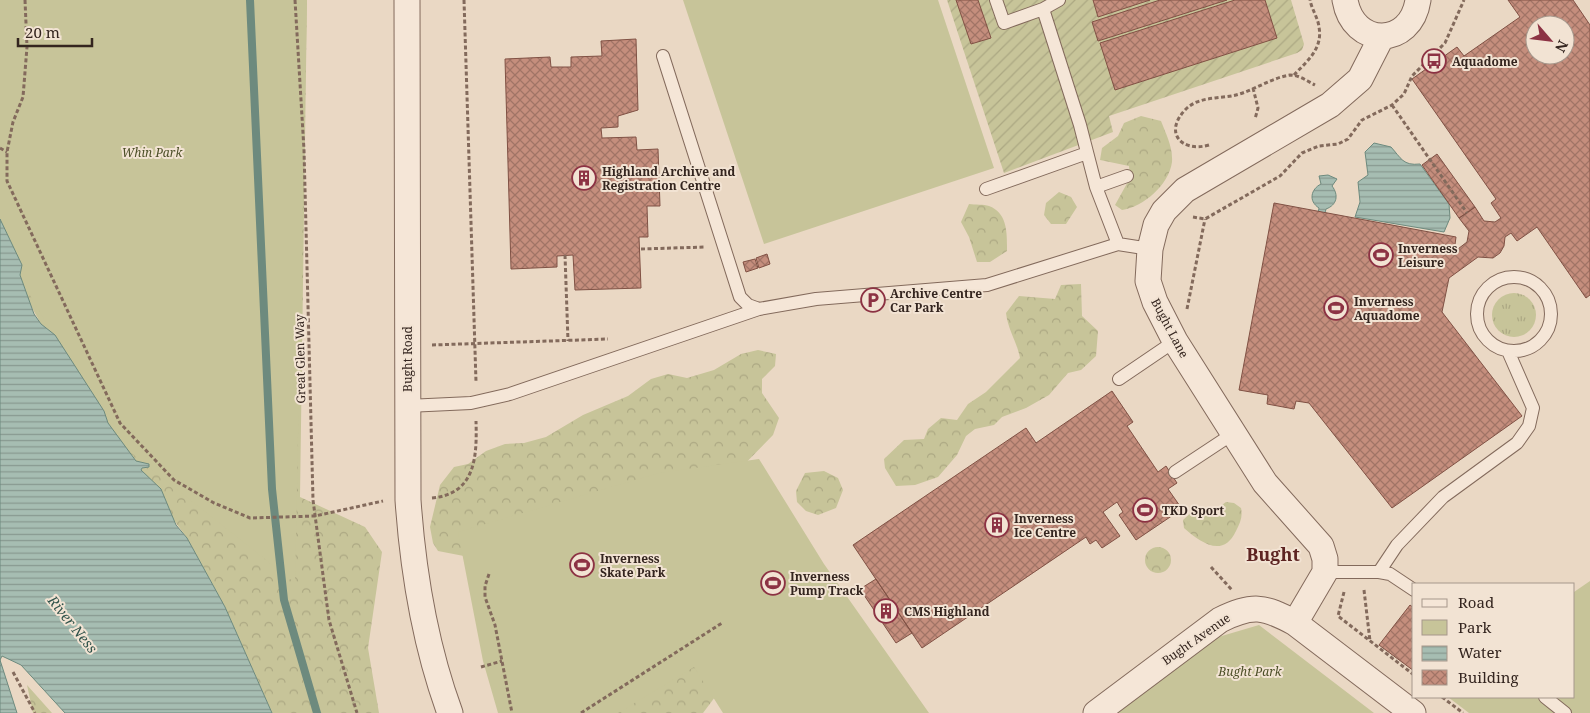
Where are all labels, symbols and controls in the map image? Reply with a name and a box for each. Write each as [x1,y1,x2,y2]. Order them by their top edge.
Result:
scale bar [18,15,91,47]
north arrow [1525,15,1575,65]
text: 20 m [25,22,60,42]
text: N [1551,37,1573,56]
bus stop icon: Aquadome [1421,48,1447,74]
place label: Aquadome [1452,53,1518,70]
park label: Whin Park [122,144,183,161]
place label: Highland Archive and Registration Centre [602,163,735,194]
building icon: Highland Archive and Registration Centre [571,165,597,191]
place label: Inverness Leisure [1398,240,1458,271]
sports icon: Inverness Leisure [1368,242,1394,268]
place label: Archive Centre Car Park [890,285,982,316]
parking icon: Archive Centre Car Park [860,287,886,313]
place label: Inverness Aquadome [1354,293,1420,324]
street label: Bught Lane [1147,295,1193,361]
sports icon: Inverness Aquadome [1323,295,1349,321]
street label: Great Glen Way [291,314,309,404]
street label: Bught Road [399,325,416,392]
sports icon: TKD Sport [1132,497,1158,523]
place label: TKD Sport [1162,502,1224,519]
place label: Inverness Ice Centre [1014,510,1076,541]
building icon: Inverness Ice Centre [984,512,1010,538]
district label: Bught [1246,542,1300,566]
place label: Inverness Skate Park [600,550,666,581]
sports icon: Inverness Skate Park [569,552,595,578]
place label: Inverness Pump Track [790,568,864,599]
sports icon: Inverness Pump Track [760,570,786,596]
legend [1412,583,1575,698]
water label: River Ness [43,591,102,657]
text: Road [1458,592,1494,612]
building icon: CMS Highland [873,598,899,624]
place label: CMS Highland [904,603,990,620]
street label: Bught Avenue [1158,609,1234,669]
text: Park [1458,617,1492,637]
text: Water [1458,642,1501,662]
park label: Bught Park [1217,663,1283,680]
text: Building [1458,667,1519,687]

